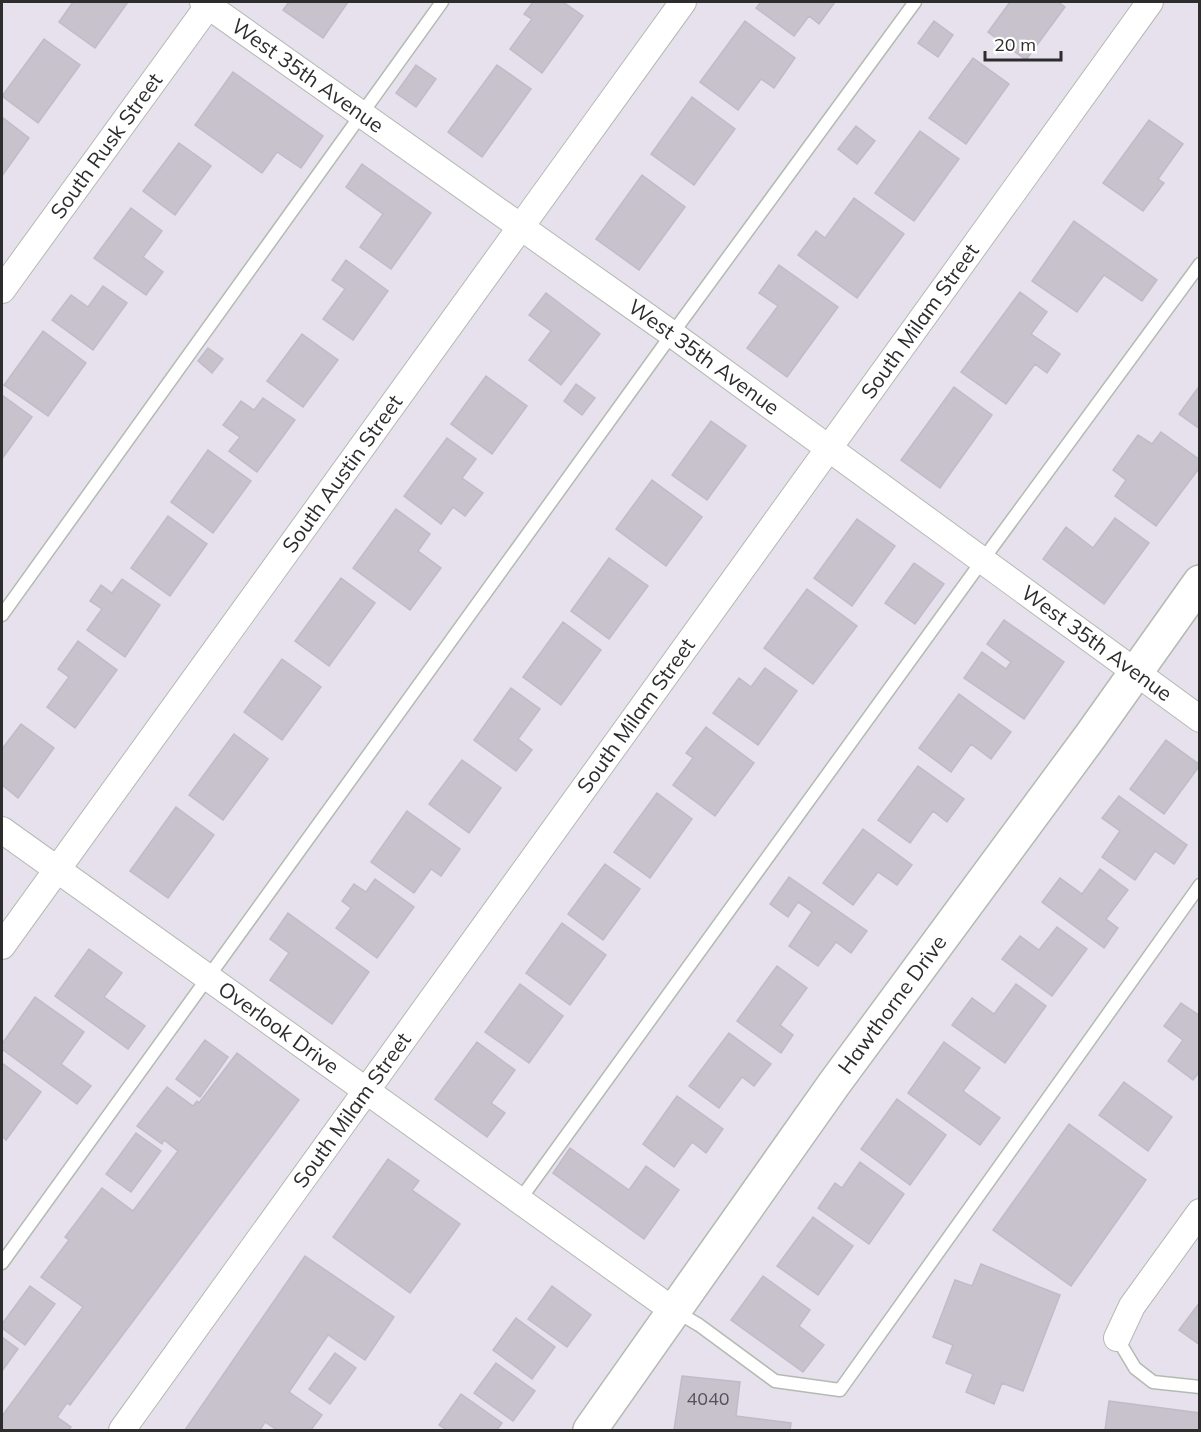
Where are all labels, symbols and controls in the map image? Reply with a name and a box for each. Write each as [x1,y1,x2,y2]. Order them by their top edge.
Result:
street label: West 35th Avenue [227,12,389,138]
scale bar [985,24,1062,62]
text: 20 m [994,33,1036,56]
street label: South Rusk Street [44,67,167,223]
street label: South Milam Street [855,238,984,403]
street label: West 35th Avenue [624,293,785,420]
street label: South Austin Street [276,389,407,557]
street label: West 35th Avenue [1017,579,1178,706]
street label: South Milam Street [571,633,700,798]
street label: Hawthorne Drive [832,929,952,1079]
street label: Overlook Drive [214,975,344,1079]
street label: South Milam Street [287,1027,416,1192]
house number: 4040 [686,1387,730,1410]

